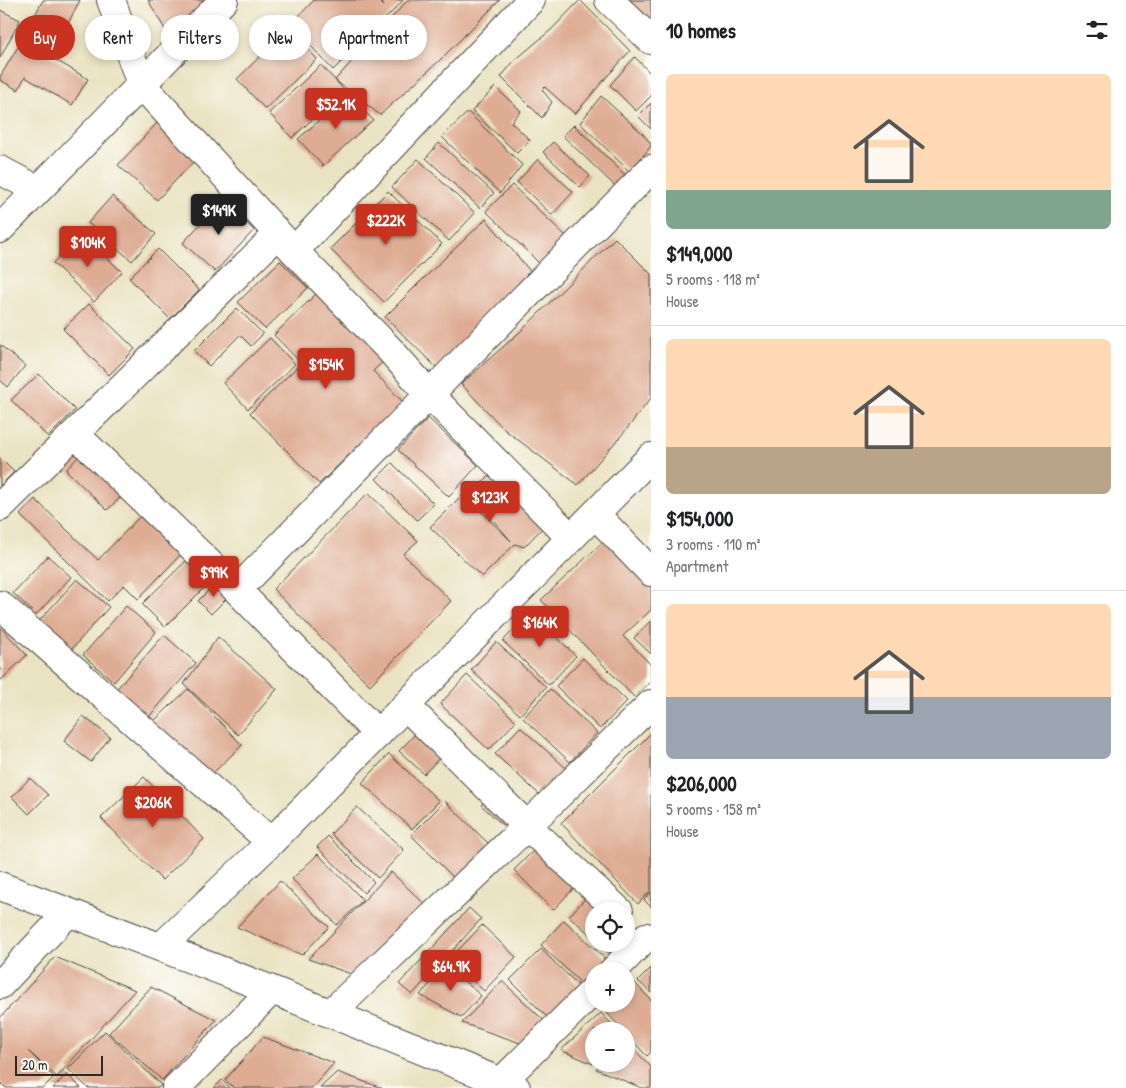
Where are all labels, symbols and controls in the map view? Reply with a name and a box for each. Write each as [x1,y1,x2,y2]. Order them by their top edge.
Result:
chip: Buy [15,15,75,60]
chip: Rent [85,15,151,60]
chip: Filters [161,15,239,60]
chip: New [249,15,311,60]
chip: Apartment [321,15,427,60]
text: 10 homes [666,16,736,45]
icon: filters [1083,16,1111,44]
pin: $52.1K [295,88,377,130]
text: $52.1K [316,93,356,115]
icon: home [844,106,934,196]
pin: $149K [184,194,254,236]
text: $149K [202,199,236,221]
pin: $222K [351,204,421,246]
text: $222K [367,209,405,231]
pin: $104K [53,226,123,268]
text: $104K [70,231,106,253]
text: $149,000 [666,239,732,268]
text: 5 rooms · 118 m² [666,268,760,290]
text: House [666,290,699,312]
pin: $154K [291,348,361,390]
text: $154K [308,353,344,375]
icon: home [844,372,934,462]
pin: $123K [455,480,525,523]
text: $123K [472,486,508,508]
text: $154,000 [666,504,734,533]
text: 3 rooms · 110 m² [666,533,761,555]
text: Apartment [666,555,729,577]
pin: $99K [184,556,244,598]
text: $99K [200,561,228,583]
pin: $164K [505,606,575,648]
text: $164K [523,611,557,633]
icon: home [844,637,934,727]
text: $206,000 [666,769,737,798]
pin: $206K [118,786,188,828]
text: $206K [134,791,172,813]
text: 5 rooms · 158 m² [666,798,761,820]
text: House [666,820,699,842]
map controls [585,902,635,1072]
button: locate [585,902,635,952]
pin: $64.9K [410,950,492,992]
text: $64.9K [432,955,470,977]
button: + [585,962,635,1012]
button: − [585,1022,635,1072]
scale bar [15,1053,102,1076]
text: 20 m [22,1055,48,1074]

